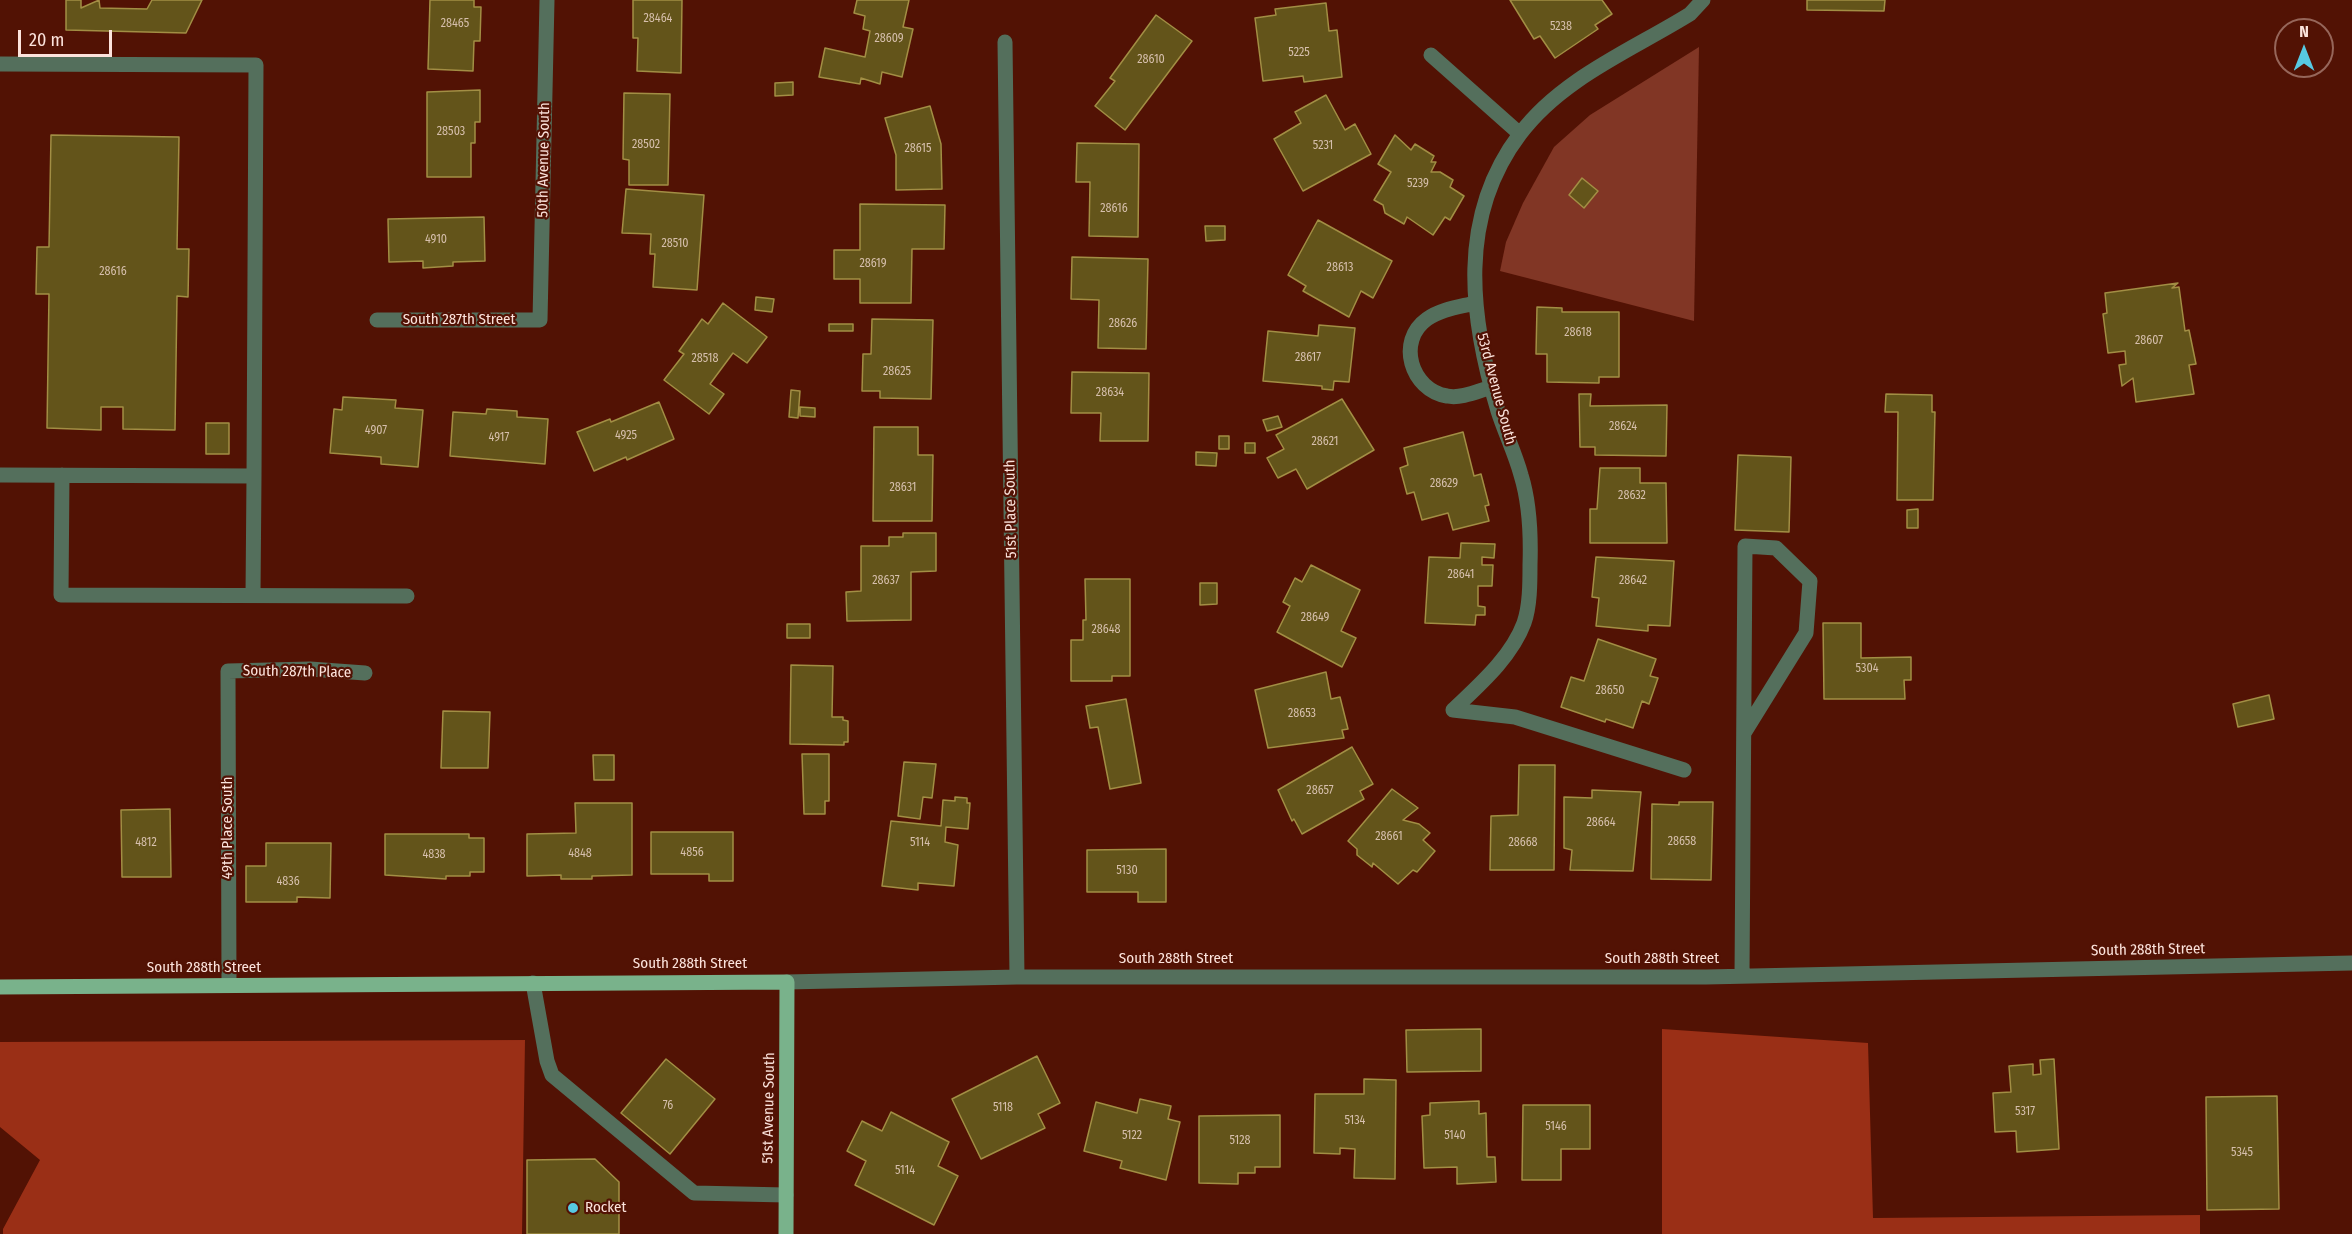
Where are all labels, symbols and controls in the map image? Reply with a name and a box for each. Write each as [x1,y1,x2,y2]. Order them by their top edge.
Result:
house number: 28464 [644,12,672,26]
house number: 28465 [441,17,469,31]
scale bar [21,18,116,56]
north arrow [2274,18,2334,78]
house number: 5238 [1550,20,1572,34]
text: N [2299,22,2309,41]
text: 20 m [29,29,64,51]
house number: 28609 [874,32,904,46]
house number: 5225 [1288,46,1310,60]
house number: 28610 [1137,53,1165,67]
street label: 50th Avenue South [534,102,554,218]
house number: 28503 [437,125,465,139]
house number: 28502 [632,138,660,152]
house number: 5231 [1313,139,1333,153]
house number: 28615 [905,142,931,156]
house number: 5239 [1407,177,1429,191]
house number: 28616 [1100,202,1128,216]
house number: 4910 [425,233,447,247]
house number: 28510 [661,237,689,251]
house number: 28619 [859,257,887,271]
house number: 28613 [1327,261,1353,275]
house number: 28616 [99,265,127,279]
street label: South 287th Street [403,311,515,329]
house number: 28626 [1109,317,1137,331]
house number: 28618 [1564,326,1592,340]
street label: 53rd Avenue South [1472,331,1520,447]
house number: 28607 [2135,334,2163,348]
house number: 28617 [1295,351,1321,365]
house number: 28518 [692,352,718,366]
house number: 28625 [883,365,911,379]
house number: 28634 [1096,386,1124,400]
house number: 28624 [1609,420,1637,434]
house number: 4907 [365,424,387,438]
house number: 4925 [615,429,637,443]
house number: 4917 [489,431,509,445]
house number: 28621 [1312,435,1338,449]
street label: 51st Place South [1001,459,1021,559]
house number: 28629 [1430,477,1458,491]
house number: 28631 [890,481,916,495]
house number: 28632 [1618,489,1646,503]
house number: 28641 [1447,568,1475,582]
house number: 28637 [872,574,900,588]
house number: 28642 [1619,574,1647,588]
house number: 28649 [1301,611,1329,625]
house number: 28648 [1091,623,1121,637]
street label: South 287th Place [243,662,351,682]
house number: 5304 [1856,662,1878,676]
house number: 28650 [1596,684,1624,698]
house number: 28653 [1288,707,1316,721]
street label: 49th Place South [219,777,237,879]
house number: 28657 [1306,784,1334,798]
house number: 28664 [1586,816,1616,830]
house number: 28661 [1375,830,1403,844]
house number: 28658 [1668,835,1696,849]
house number: 4812 [135,836,157,850]
house number: 5114 [910,836,930,850]
house number: 28668 [1508,836,1538,850]
house number: 4856 [680,846,704,860]
house number: 4848 [568,847,592,861]
house number: 4838 [422,848,446,862]
house number: 5130 [1116,864,1138,878]
house number: 4836 [276,875,300,889]
street label: South 288th Street [2091,940,2205,960]
street label: South 288th Street [1119,950,1233,968]
street label: South 288th Street [1605,950,1719,968]
street label: South 288th Street [633,955,747,973]
street label: South 288th Street [147,959,261,977]
street label: 51st Avenue South [759,1052,779,1164]
house number: 76 [663,1099,673,1113]
house number: 5118 [993,1101,1013,1115]
house number: 5317 [2015,1105,2035,1119]
house number: 5134 [1345,1114,1365,1128]
house number: 5146 [1545,1120,1567,1134]
house number: 5122 [1122,1129,1142,1143]
house number: 5140 [1444,1129,1466,1143]
house number: 5128 [1230,1134,1250,1148]
house number: 5345 [2231,1146,2253,1160]
house number: 5114 [895,1164,915,1178]
place label: Rocket [585,1199,626,1217]
marker: Rocket [566,1201,580,1215]

